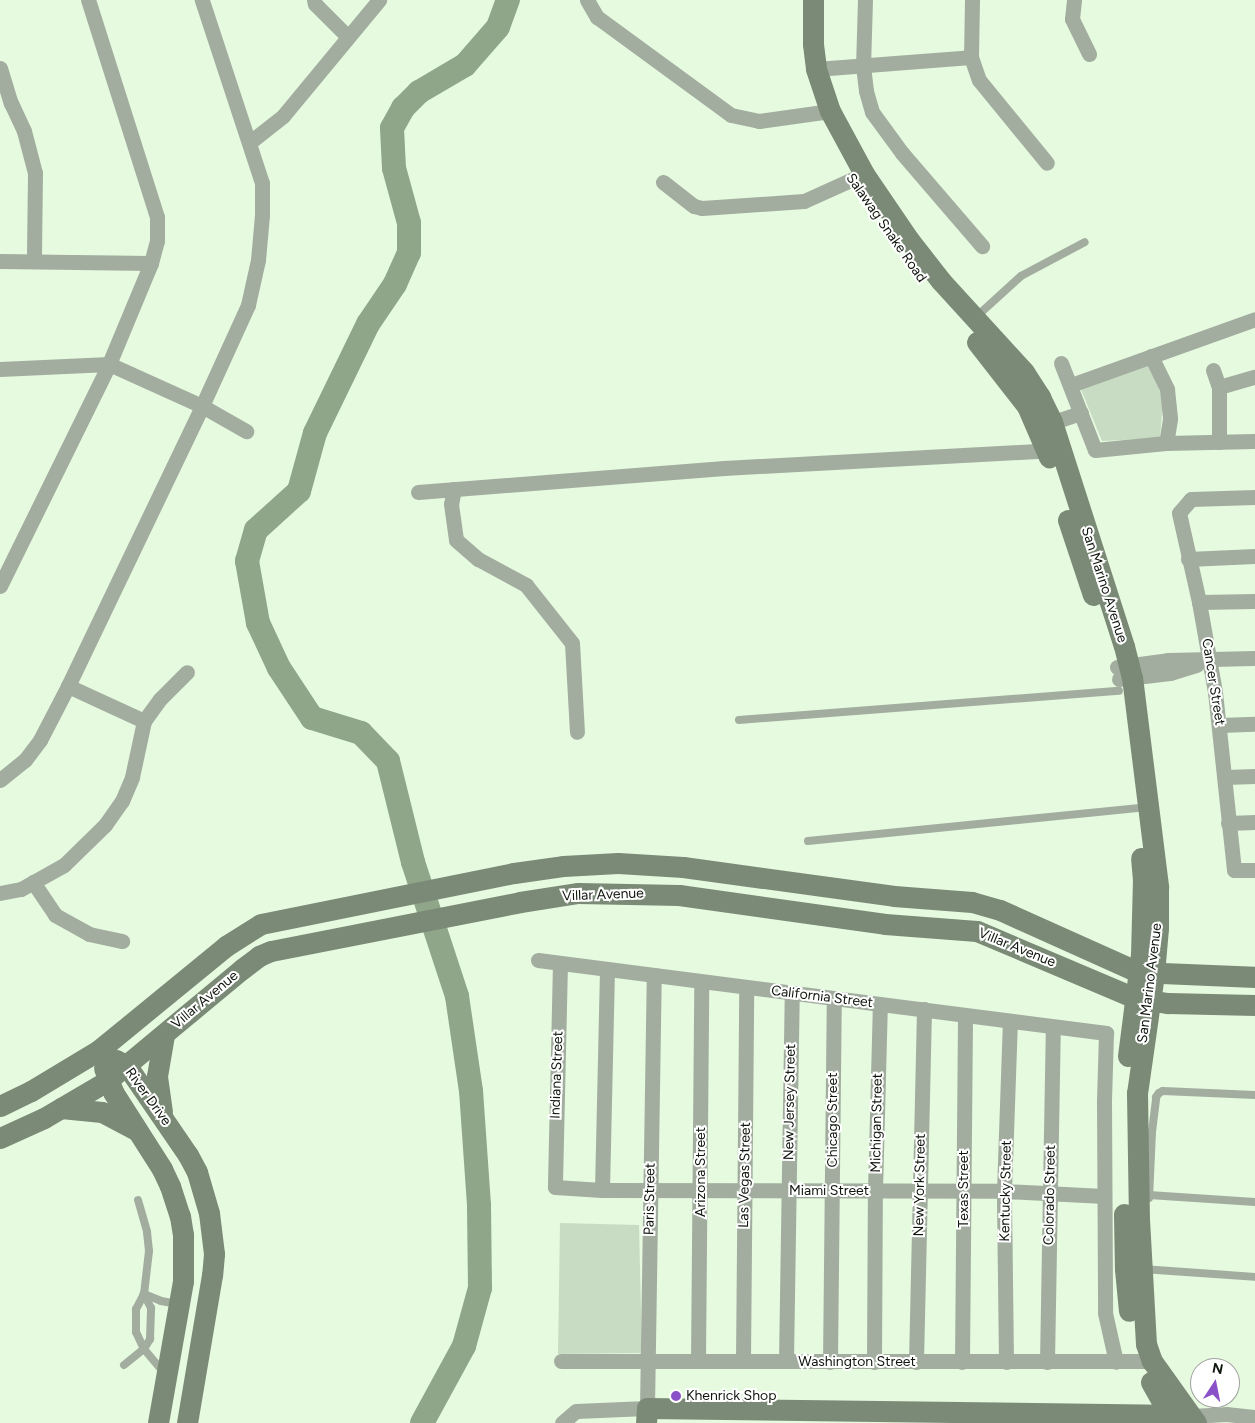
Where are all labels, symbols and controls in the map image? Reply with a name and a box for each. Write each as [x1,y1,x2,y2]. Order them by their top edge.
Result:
street label: Salawag Snake Road [842,170,930,286]
street label: San Marino Avenue [1077,525,1131,645]
street label: Cancer Street [1198,637,1228,727]
street label: Villar Avenue [562,885,644,905]
street label: San Marino Avenue [1134,922,1166,1044]
street label: Villar Avenue [976,925,1058,971]
street label: Villar Avenue [168,967,242,1033]
street label: California Street [770,982,874,1012]
street label: Indiana Street [547,1031,567,1119]
street label: New Jersey Street [781,1044,799,1160]
street label: River Drive [121,1065,175,1129]
street label: Chicago Street [825,1073,841,1167]
street label: Michigan Street [868,1073,886,1173]
street label: Las Vegas Street [736,1122,754,1228]
street label: Arizona Street [693,1127,709,1217]
street label: New York Street [911,1134,929,1236]
street label: Kentucky Street [997,1140,1015,1242]
street label: Colorado Street [1041,1145,1059,1245]
street label: Texas Street [956,1150,972,1228]
street label: Paris Street [641,1163,659,1235]
street label: Miami Street [789,1183,869,1199]
street label: Washington Street [798,1354,916,1370]
north arrow [1190,1358,1240,1408]
text: N [1211,1359,1225,1378]
place label: Khenrick Shop [686,1388,776,1404]
marker: Khenrick Shop [670,1390,682,1402]

